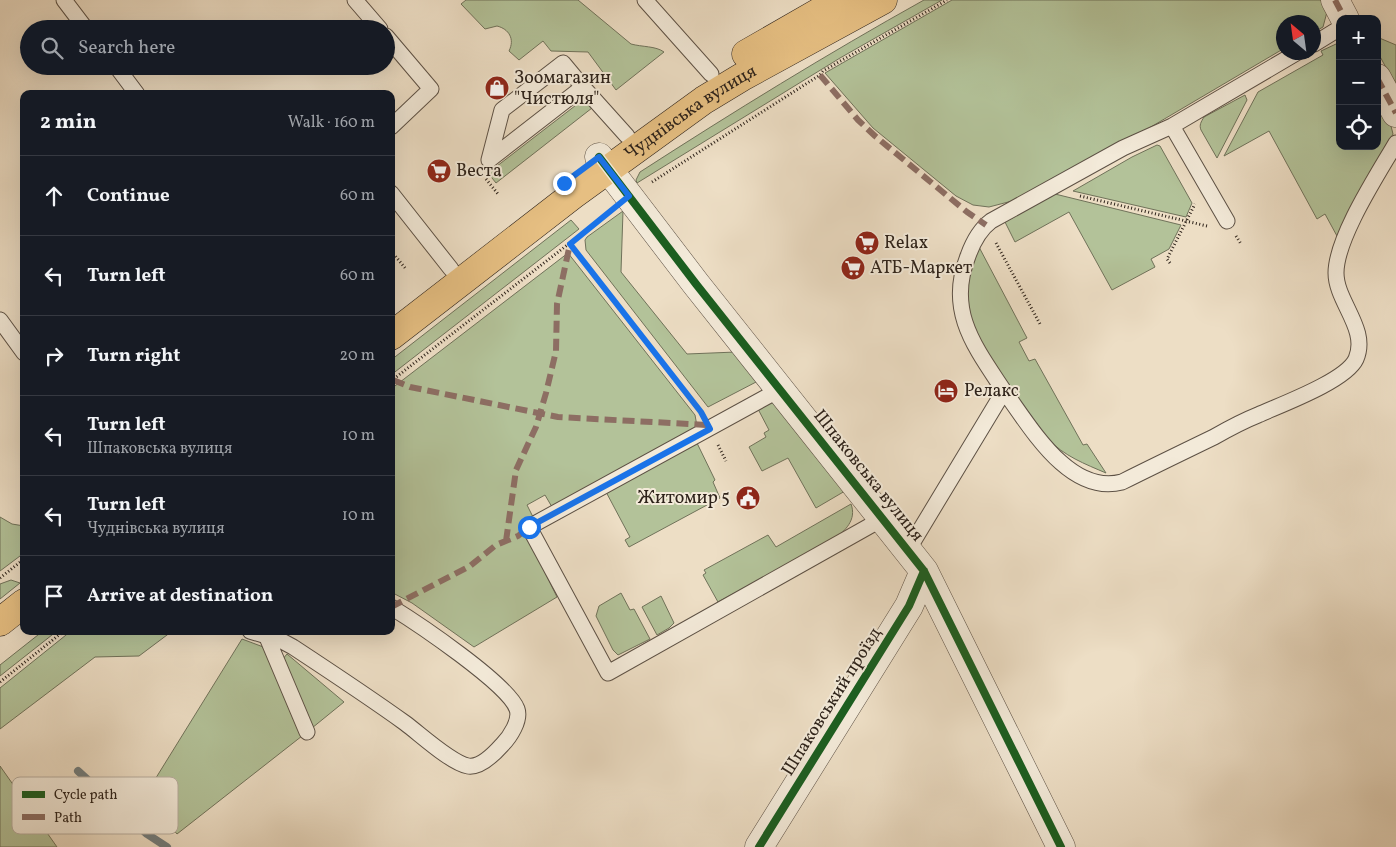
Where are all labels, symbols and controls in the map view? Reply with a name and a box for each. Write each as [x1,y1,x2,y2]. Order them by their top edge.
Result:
north arrow [1276,15,1321,60]
map controls [1336,15,1381,150]
button: + [1336,15,1381,60]
search box [20,20,395,75]
icon: search [38,34,66,62]
text: Search here [78,35,175,61]
street label: Чуднівська вулиця [619,59,761,166]
button: − [1336,60,1381,105]
place label: Зоомагазин "Чистюля" [514,66,611,112]
shop icon: Зоомагазин "Чистюля" [484,75,510,101]
button: locate [1336,105,1381,150]
text: 2 min [40,108,97,137]
text: Walk · 160 m [288,112,375,134]
supermarket icon: Веста [426,158,452,184]
place label: Веста [456,159,502,184]
route end [553,172,576,195]
icon: ahead [40,182,68,210]
text: Continue [87,183,170,209]
text: 60 m [340,185,375,207]
supermarket icon: Relax [854,230,880,256]
place label: Relax [884,231,928,256]
supermarket icon: АТБ-Маркет [840,255,866,281]
place label: АТБ-Маркет [870,256,972,281]
icon: left [40,262,68,290]
text: Turn left [87,263,166,289]
text: 60 m [340,265,375,287]
icon: right [40,342,68,370]
text: Turn right [87,343,180,369]
text: 20 m [340,345,375,367]
hotel icon: Релакс [933,378,959,404]
place label: Релакс [964,379,1019,404]
street label: Шпаковська вулиця [807,405,929,547]
text: Turn left [87,412,166,438]
icon: left [40,422,68,450]
text: 10 m [342,425,375,447]
text: Шпаковська вулиця [87,438,232,460]
public building icon: Житомир 5 [735,485,761,511]
place label: Житомир 5 [637,486,730,511]
text: Turn left [87,492,166,518]
icon: left [40,502,68,530]
text: 10 m [342,505,375,527]
route start [518,516,541,539]
text: Чуднівська вулиця [87,518,225,540]
icon: arrive [40,582,68,610]
text: Arrive at destination [87,583,273,609]
street label: Шпаковський проїзд [776,623,888,781]
legend [12,777,178,834]
text: Cycle path [54,786,118,805]
text: Path [54,809,82,828]

